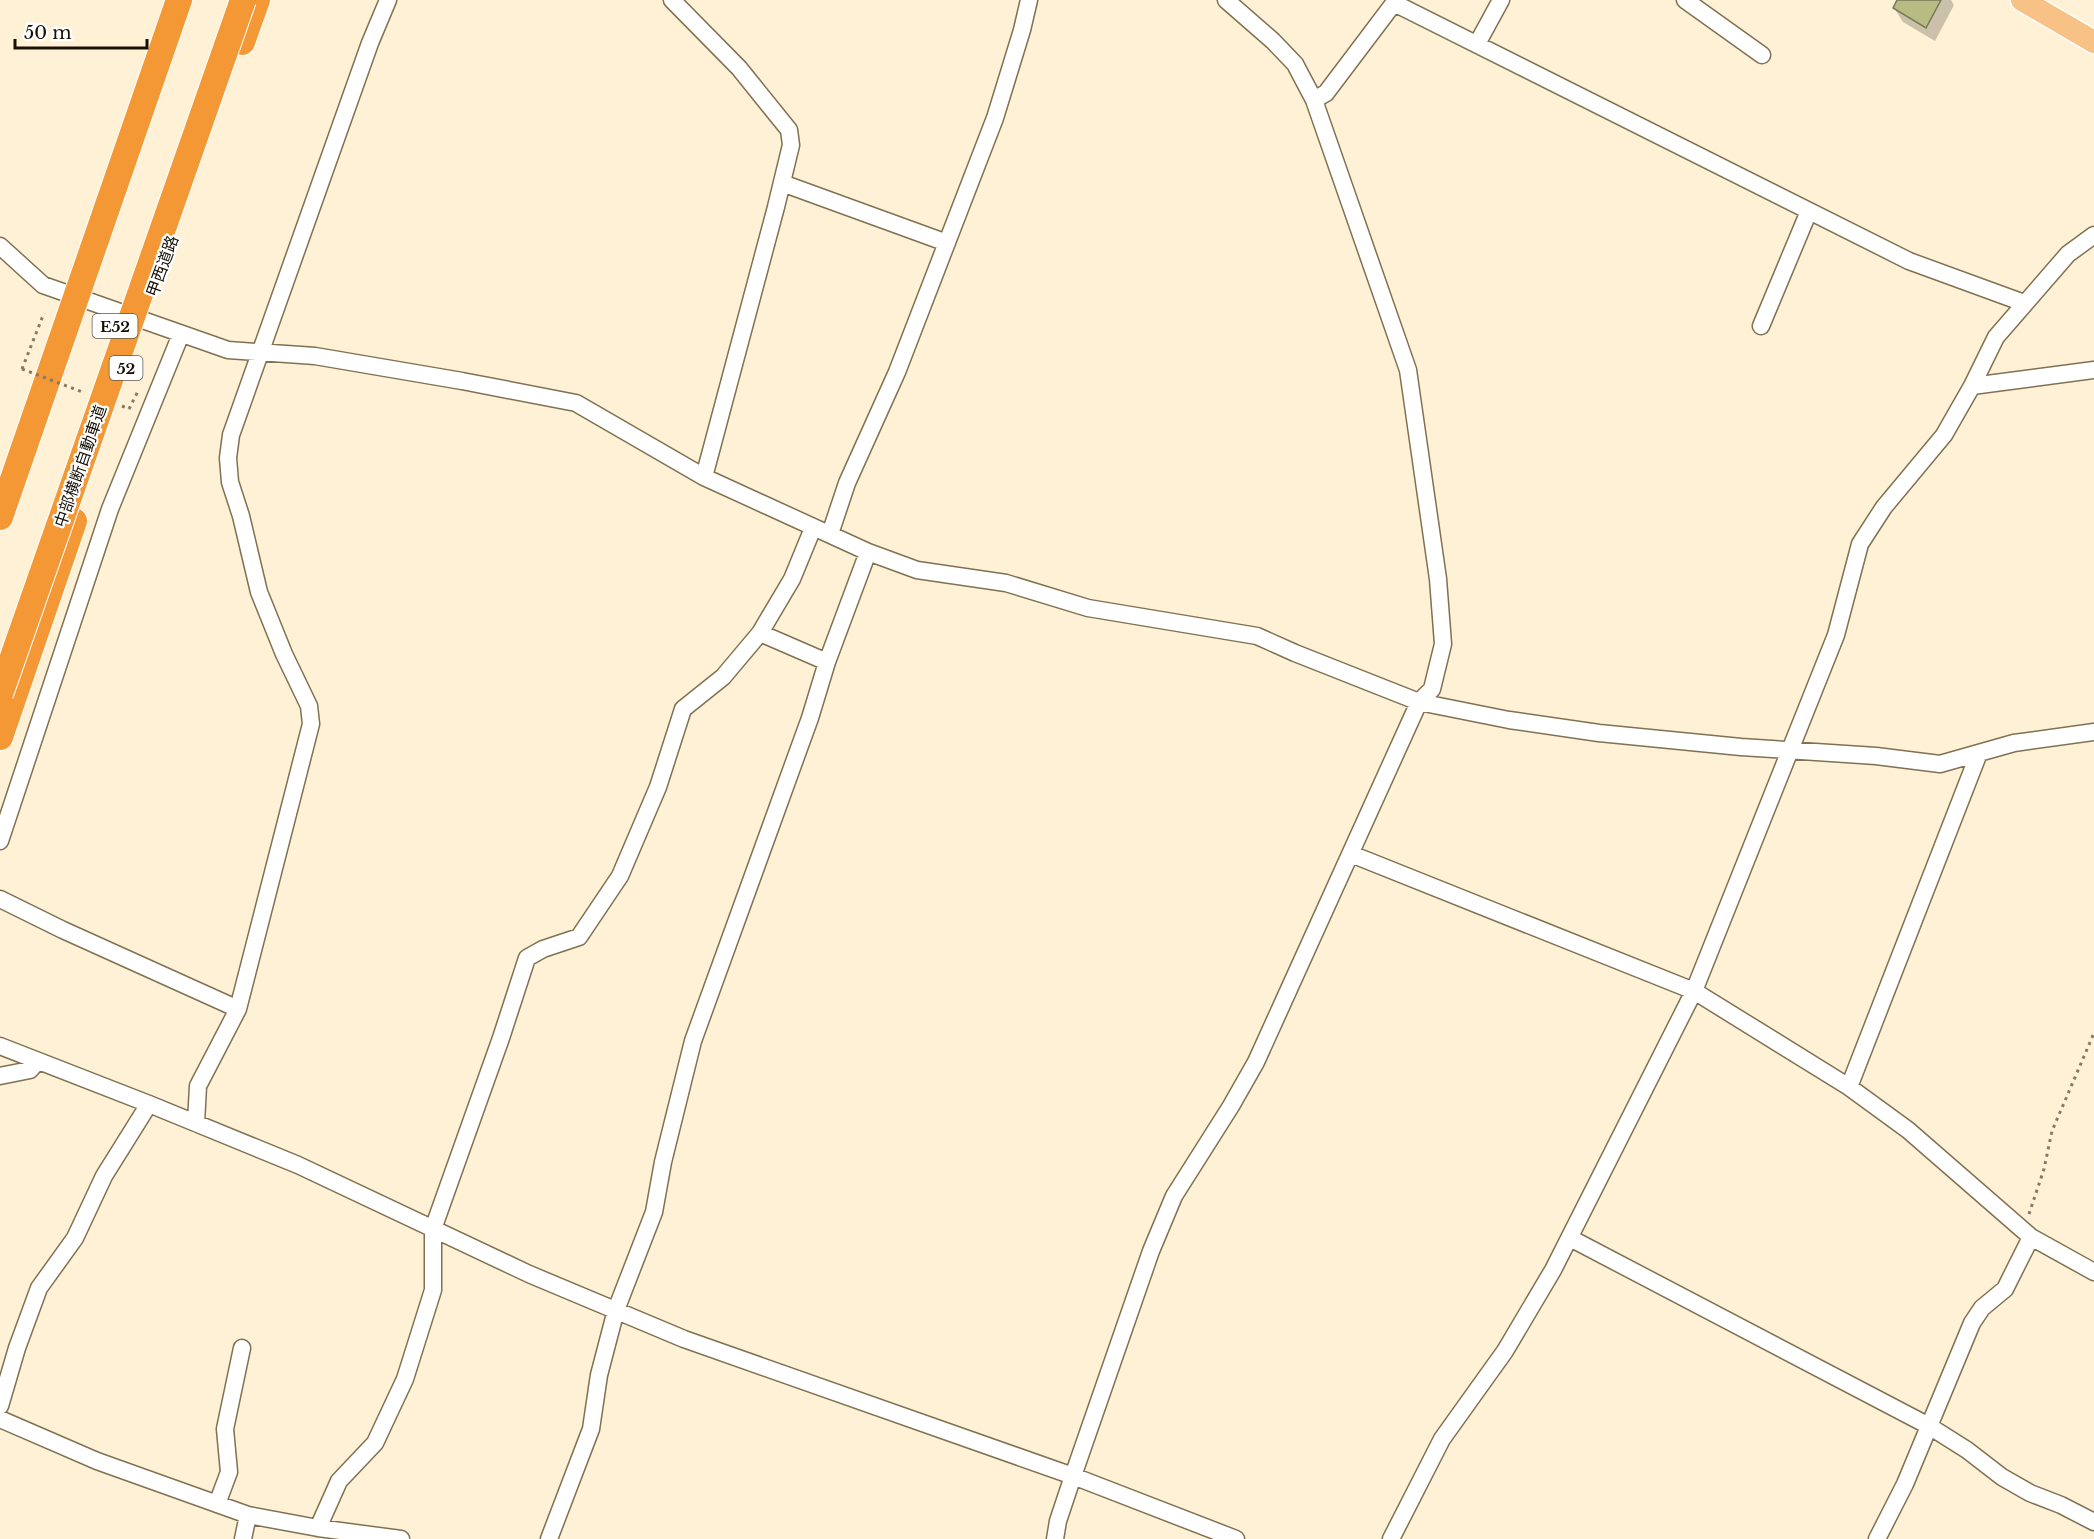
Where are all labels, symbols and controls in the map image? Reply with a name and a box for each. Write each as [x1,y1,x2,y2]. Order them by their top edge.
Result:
scale bar [15,12,147,50]
text: 50 m [24,22,72,44]
street label: 甲西道路 [142,233,182,299]
road number: E52 [92,314,138,338]
road number: 52 [110,356,142,380]
street label: 中部横断自動車道 [50,402,110,530]

